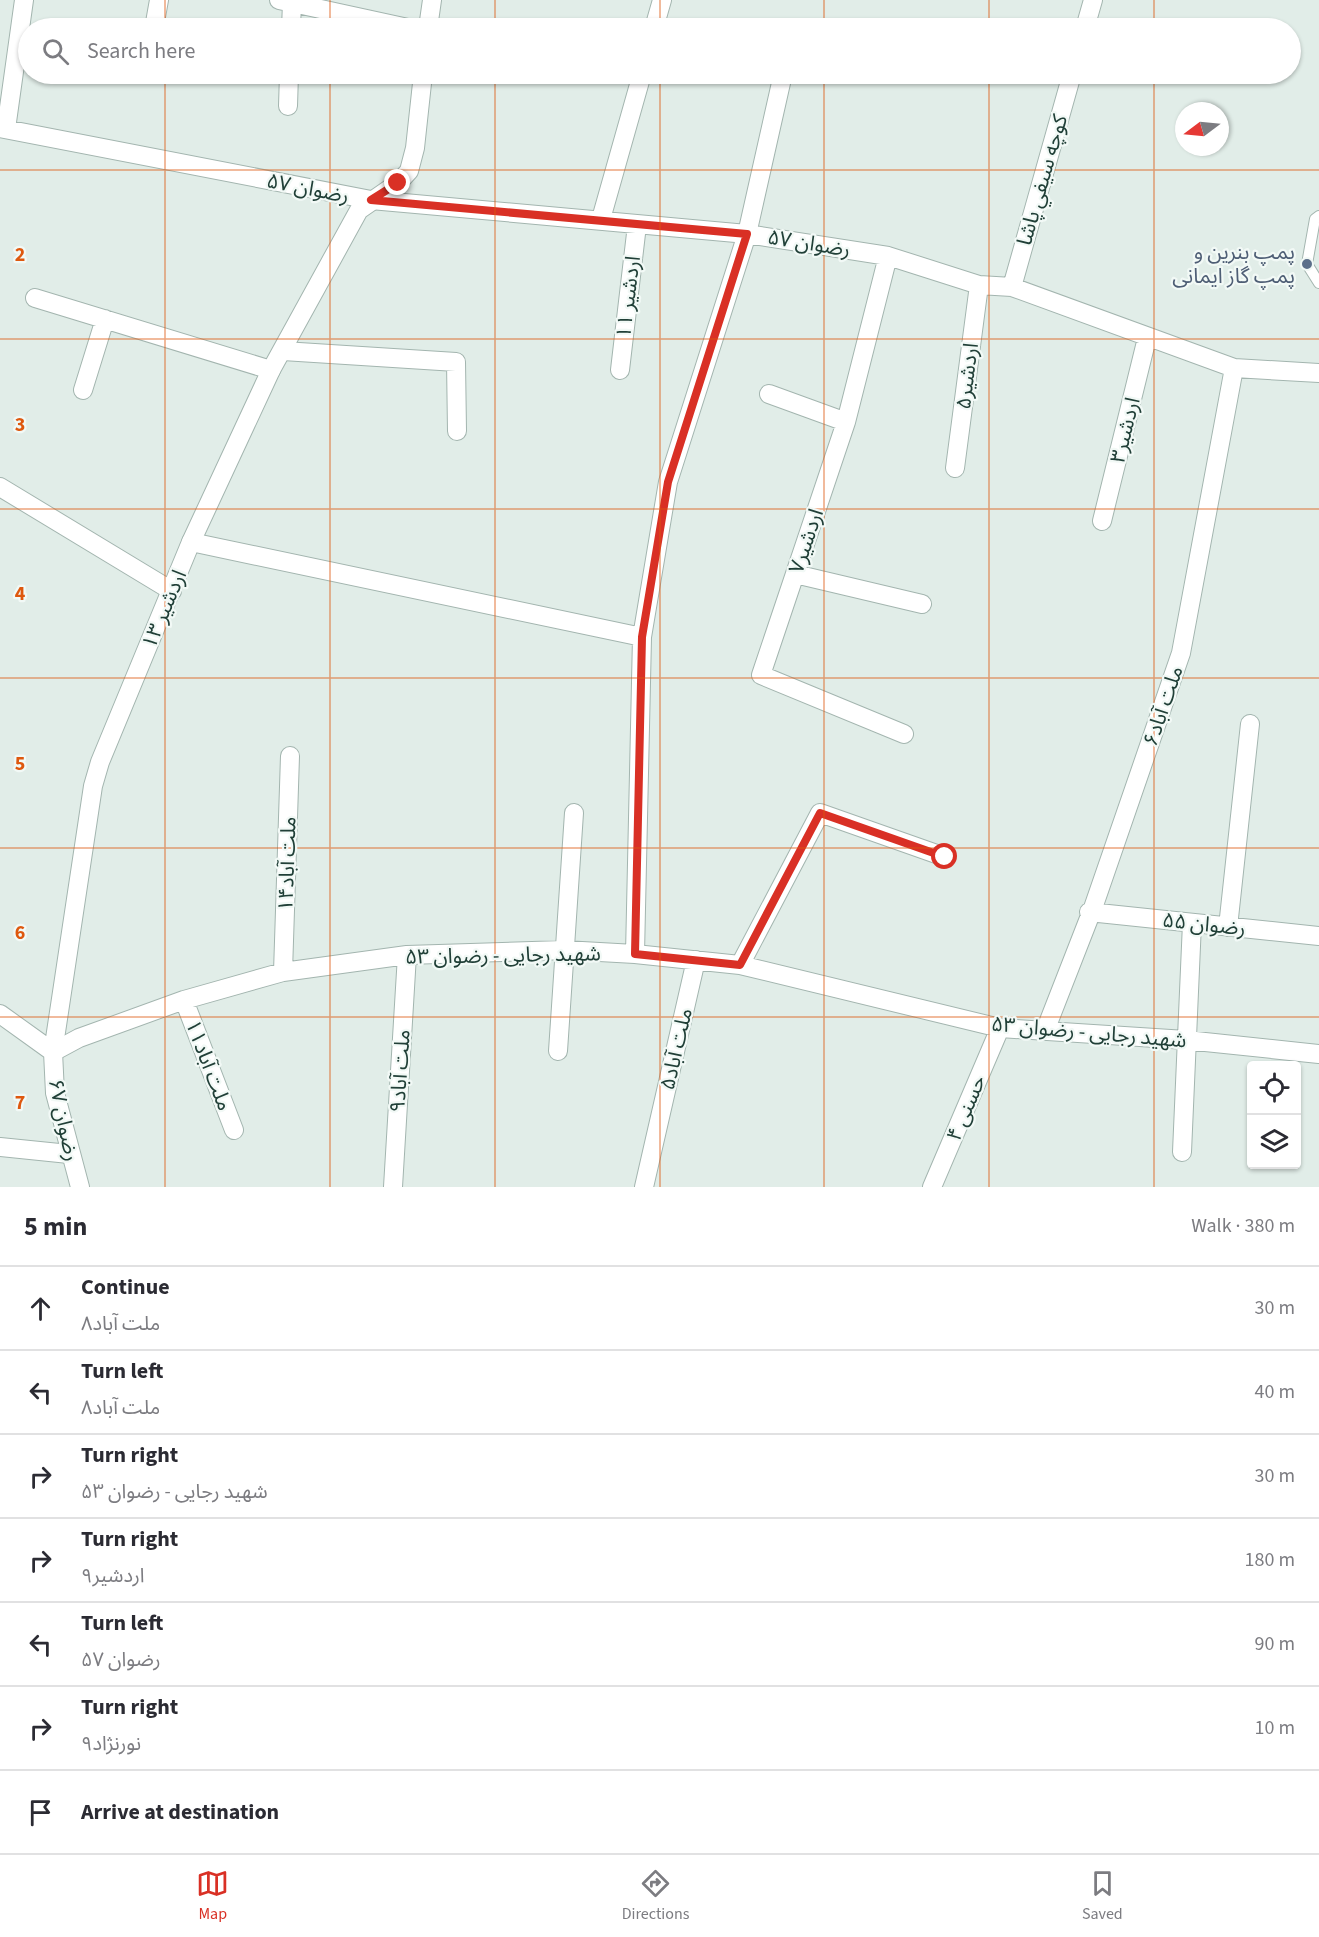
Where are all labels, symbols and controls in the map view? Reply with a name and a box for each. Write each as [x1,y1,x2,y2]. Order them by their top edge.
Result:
search box [18,18,1301,84]
icon: search [39,35,72,68]
text: Search here [87,35,195,67]
north arrow [1175,102,1229,156]
street label: كوچه سيفي پاشا [1009,111,1076,249]
street label: رضوان ۵۷ [264,165,352,211]
route end [384,169,410,195]
street label: رضوان ۵۷ [765,222,853,264]
place label: پمپ بنرین و پمپ گاز ایمانی [1172,237,1295,291]
text: 2 [15,241,25,269]
street label: اردشیر ۱۱ [608,254,648,340]
marker: پمپ بنرین و پمپ گاز ایمانی [1300,257,1314,271]
street label: اردشیر۵ [948,341,986,411]
street label: اردشیر۳ [1102,394,1148,466]
text: 3 [15,411,25,439]
street label: اردشیر۷ [781,505,831,577]
street label: اردشیر ۱۳ [134,565,194,653]
text: 4 [15,580,26,608]
street label: ملت آباد۶ [1135,662,1191,750]
text: 5 [15,750,25,778]
street label: ملت آباد۱۴ [270,816,304,912]
route start [931,843,957,869]
street label: رضوان ۵۵ [1161,905,1247,943]
text: 6 [15,919,25,947]
street label: شهید رجایی - رضوان ۵۳ [405,938,601,972]
street label: ملت آباد۵ [652,1005,700,1093]
street label: شهید رجایی - رضوان ۵۳ [990,1009,1188,1055]
street label: ملت آباد۱۱ [178,1015,240,1115]
street label: ملت آباد۹ [382,1028,418,1114]
map controls [1247,1061,1301,1169]
button: locate [1247,1061,1301,1115]
street label: حسنی ۴ [939,1070,993,1146]
street label: رضوان ۶۷ [41,1076,87,1164]
text: 7 [15,1089,25,1117]
button: layers [1247,1115,1301,1169]
text: 5 min [24,1208,87,1245]
text: Walk · 380 m [1191,1212,1295,1240]
text: Continue [81,1271,170,1303]
icon: ahead [24,1292,57,1325]
text: 30 m [1255,1294,1295,1322]
text: ملت آباد۸ [81,1310,160,1338]
text: Turn left [81,1355,163,1387]
icon: left [24,1376,57,1409]
text: 40 m [1255,1378,1295,1406]
text: ملت آباد۸ [81,1394,160,1422]
text: Turn right [81,1439,178,1471]
icon: right [24,1460,57,1493]
text: 30 m [1255,1462,1295,1490]
text: شهید رجایی - رضوان ۵۳ [81,1478,268,1506]
text: Turn right [81,1523,178,1555]
icon: right [24,1544,57,1577]
text: 180 m [1245,1546,1295,1574]
text: اردشیر۹ [81,1562,145,1590]
text: Turn left [81,1607,163,1639]
icon: left [24,1628,57,1661]
text: 90 m [1255,1630,1295,1658]
text: رضوان ۵۷ [81,1646,161,1674]
text: Turn right [81,1691,178,1723]
icon: right [24,1712,57,1745]
text: 10 m [1255,1714,1295,1742]
text: نورنژاد۹ [81,1730,141,1758]
icon: arrive [24,1796,57,1829]
text: Arrive at destination [81,1796,279,1828]
tab: Map [196,1867,229,1925]
tab: Directions [622,1867,689,1925]
tab: Saved [1082,1867,1123,1925]

